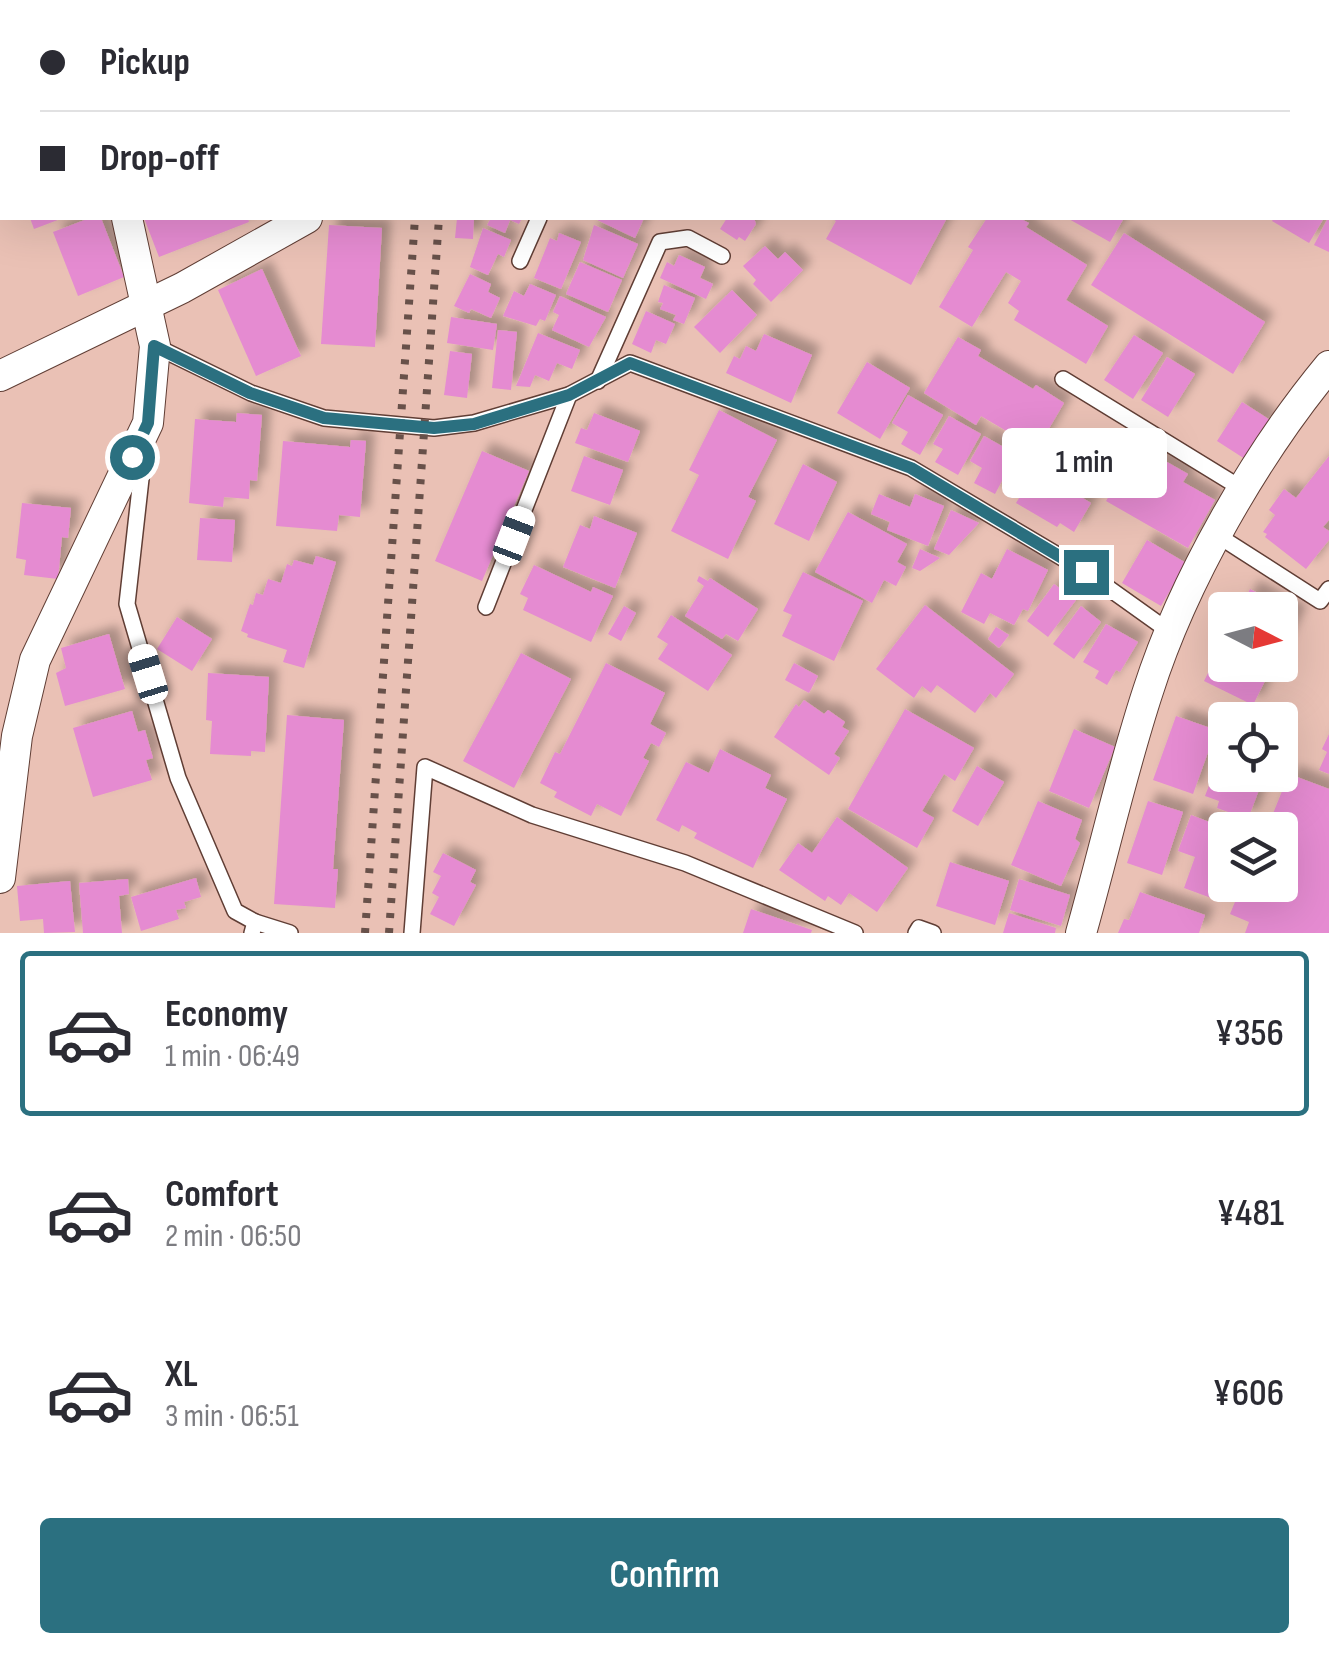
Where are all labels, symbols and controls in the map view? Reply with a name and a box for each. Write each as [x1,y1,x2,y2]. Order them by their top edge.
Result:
text: Pickup [100,40,190,85]
text: Drop-off [100,136,219,181]
callout: 1 min [1004,427,1168,497]
route start [110,435,155,480]
text: 1 min [1055,443,1114,482]
car [489,503,539,569]
route end [1064,550,1109,595]
north arrow [1208,592,1298,682]
map controls [1208,592,1298,902]
car [125,641,171,707]
button: locate [1208,702,1298,792]
button: layers [1208,812,1298,902]
icon: car [45,989,135,1079]
text: Economy [165,992,288,1037]
text: ¥356 [1215,1011,1284,1056]
text: 1 min · 06:49 [165,1037,300,1076]
icon: car [45,1169,135,1259]
text: Comfort [165,1172,279,1217]
text: ¥481 [1217,1191,1284,1236]
text: 2 min · 06:50 [165,1217,301,1256]
icon: car [45,1349,135,1439]
text: XL [165,1352,198,1397]
text: ¥606 [1212,1371,1284,1416]
text: 3 min · 06:51 [165,1397,299,1436]
button: Confirm [40,1518,1289,1633]

